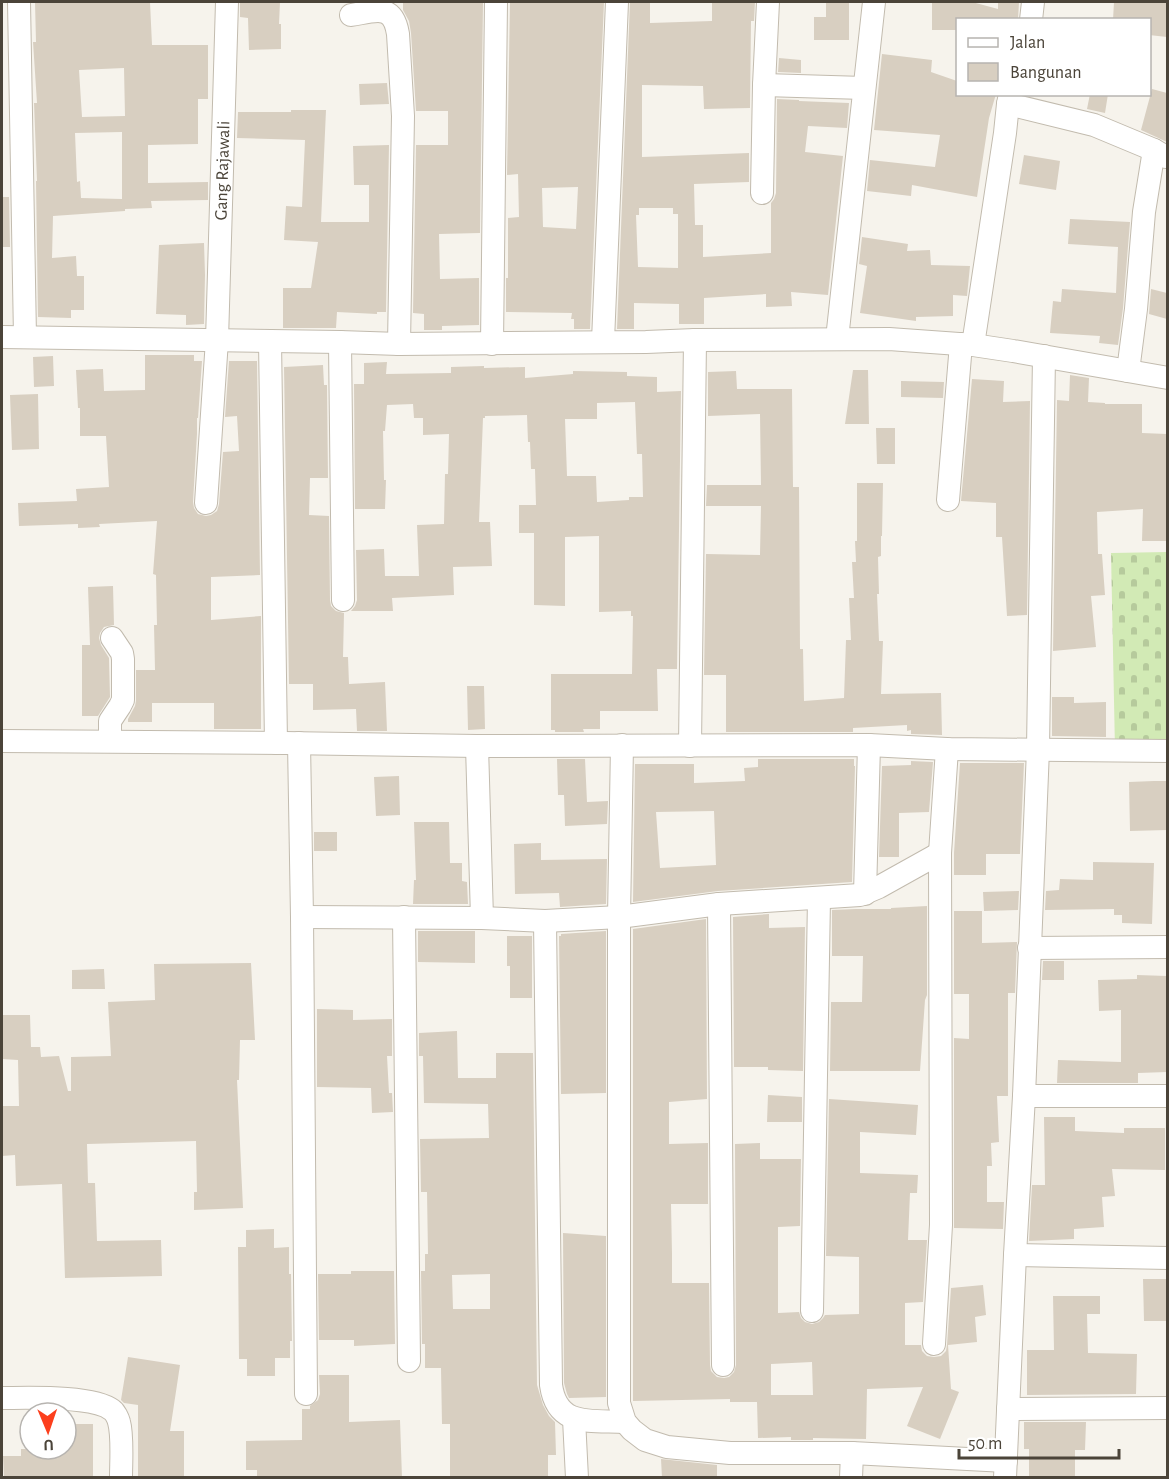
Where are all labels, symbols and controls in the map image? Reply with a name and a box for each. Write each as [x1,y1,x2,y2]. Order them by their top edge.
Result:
legend [956,18,1151,96]
text: Jalan [1010,34,1045,52]
text: Bangunan [1010,64,1082,82]
street label: Gang Rajawali [213,120,233,221]
north arrow [18,1401,78,1461]
scale bar [959,1422,1120,1460]
text: 50 m [968,1435,1002,1453]
text: U [43,1437,54,1453]

